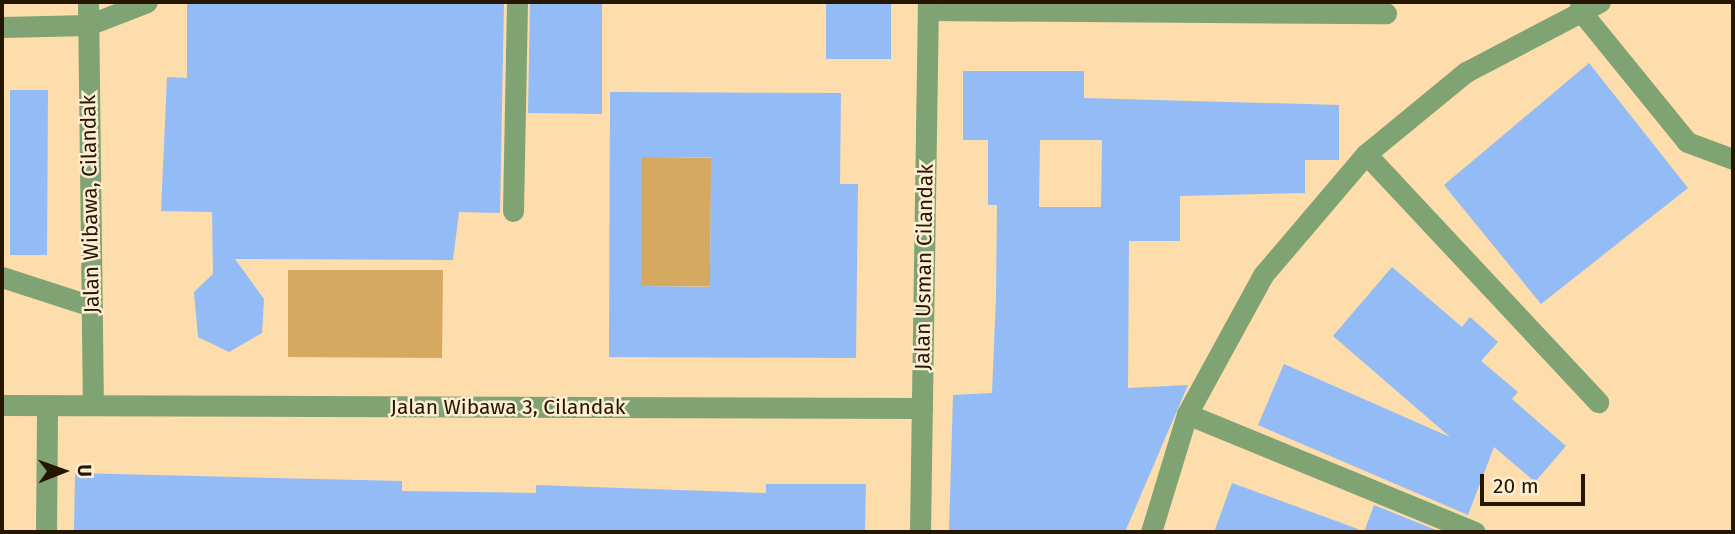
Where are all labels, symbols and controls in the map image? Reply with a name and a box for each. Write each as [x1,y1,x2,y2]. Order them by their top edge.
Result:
street label: Jalan Wibawa, Cilandak [75,94,105,314]
street label: Jalan Usman Cilandak [910,164,938,370]
street label: Jalan Wibawa 3, Cilandak [391,394,625,420]
north arrow [28,436,98,506]
scale bar [1483,461,1588,505]
text: U [73,464,96,477]
text: 20 m [1493,473,1539,499]

